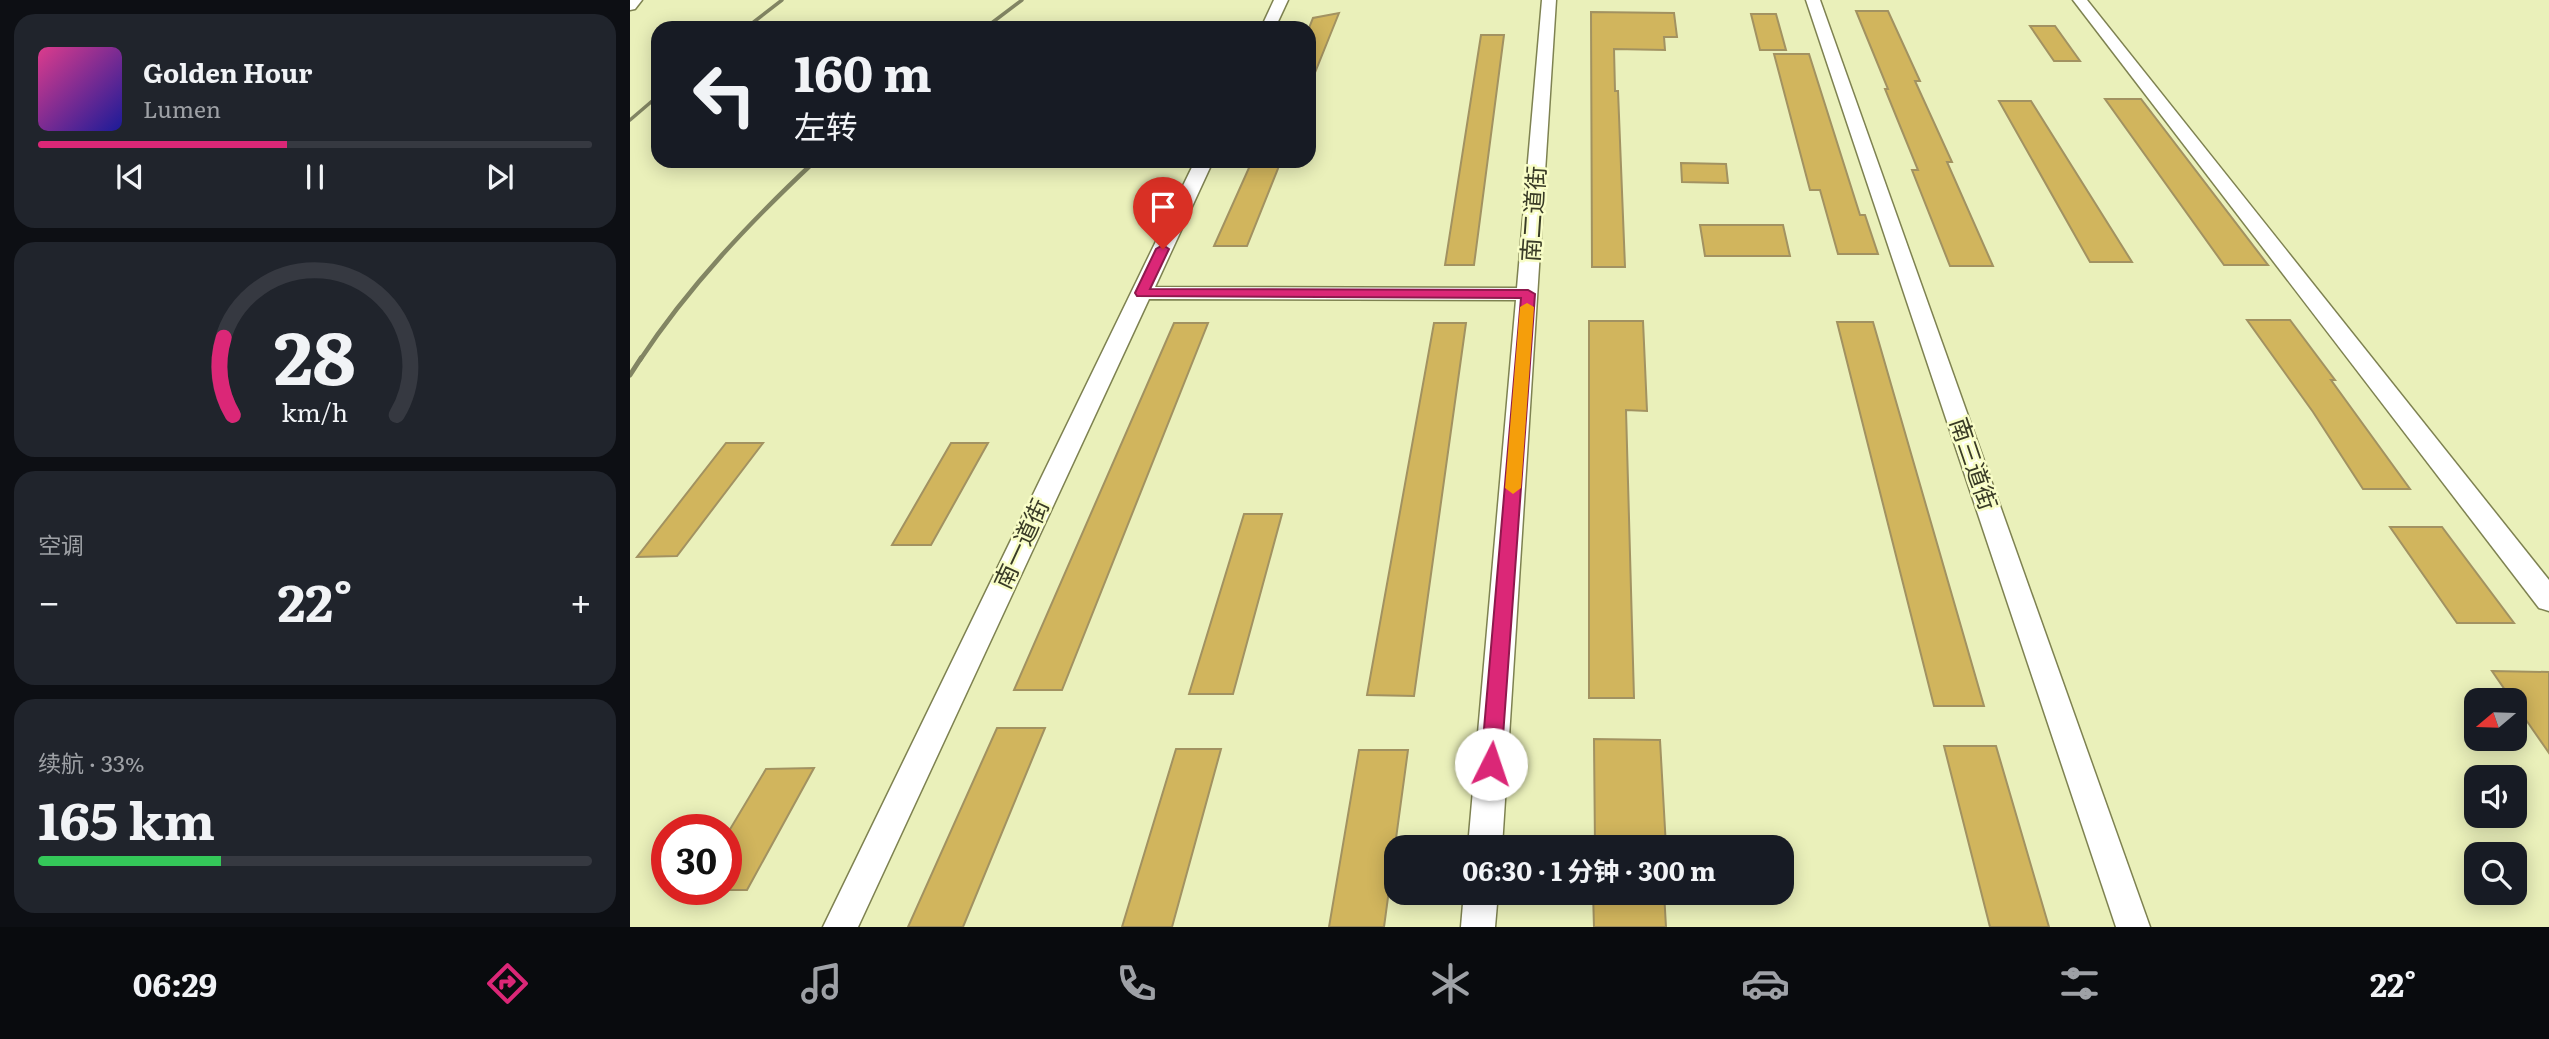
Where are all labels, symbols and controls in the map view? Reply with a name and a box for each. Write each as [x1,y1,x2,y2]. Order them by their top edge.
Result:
text: 160 m [794,34,932,107]
icon: left [679,49,770,140]
text: Golden Hour [143,52,312,91]
text: Lumen [143,91,221,125]
text: 左转 [794,101,858,149]
icon: previous [111,158,149,196]
icon: pause [296,158,334,196]
icon: next [481,158,519,196]
street label: 南二道街 [1511,165,1552,263]
pin [1133,177,1193,249]
icon: arrive [1144,188,1182,226]
text: 28 [274,300,356,408]
text: km/h [282,393,348,430]
street label: 南三道街 [1943,412,2008,514]
street label: 南一道街 [984,492,1056,594]
text: 空调 [38,527,84,561]
text: 22° [277,561,353,638]
text: − [38,571,60,628]
text: + [570,571,592,628]
north arrow [2464,688,2527,751]
map controls [2464,688,2527,905]
position arrow [1454,727,1528,801]
text: 续航 · 33% [38,745,145,779]
button: sound [2464,765,2527,828]
text: 165 km [38,779,215,856]
speed limit sign: 30 [651,814,742,905]
button: search [2464,842,2527,905]
text: 06:30 · 1 分钟 · 300 m [1462,850,1716,889]
text: 06:29 [133,959,217,1007]
icon: directions [483,959,532,1008]
icon: music [797,959,846,1008]
icon: phone [1112,959,1161,1008]
icon: climate [1426,959,1475,1008]
icon: car [1741,959,1790,1008]
icon: filters [2055,959,2104,1008]
text: 22° [2370,959,2416,1007]

